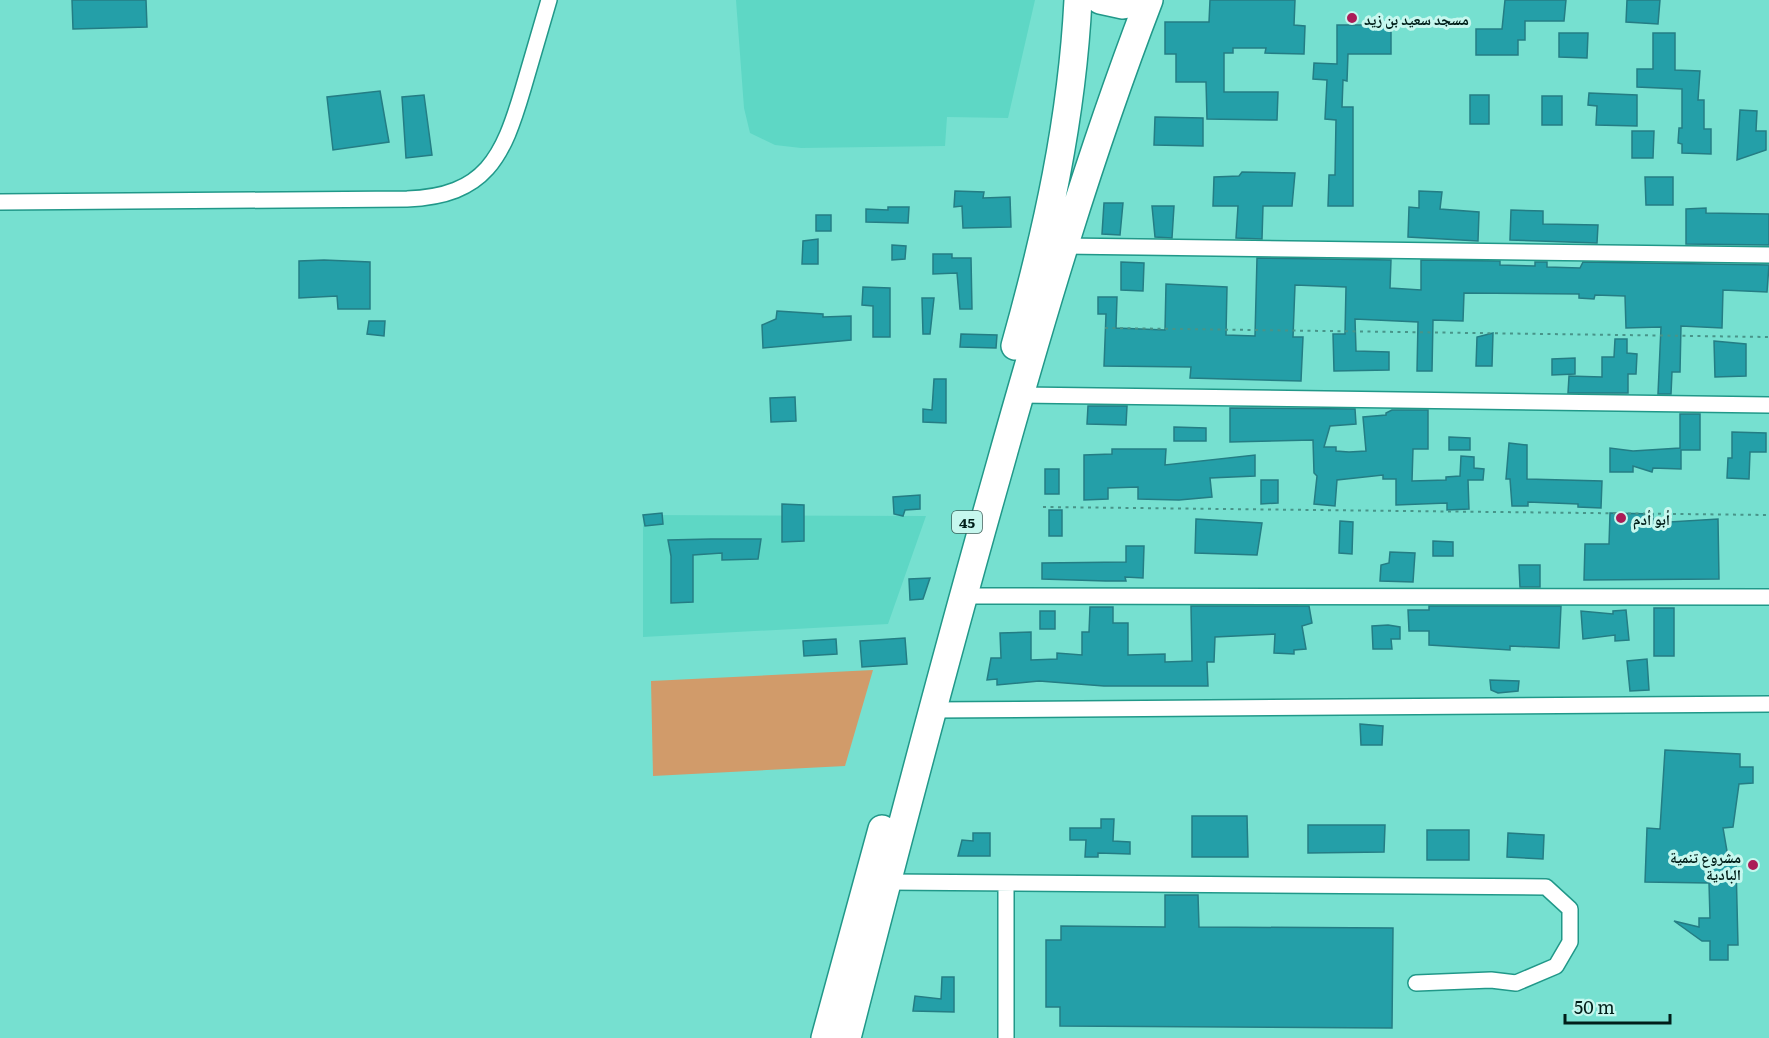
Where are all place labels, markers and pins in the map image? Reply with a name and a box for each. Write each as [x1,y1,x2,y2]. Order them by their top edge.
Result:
place label: مسجد سعيد بن زيد [1364,7,1469,30]
marker: مسجد سعيد بن زيد [1345,11,1359,25]
place label: أبو أدم [1633,507,1670,530]
marker: أبو أدم [1614,511,1628,525]
place label: مشروع تنمية البادية [1670,845,1741,885]
marker: مشروع تنمية البادية [1746,858,1760,872]

